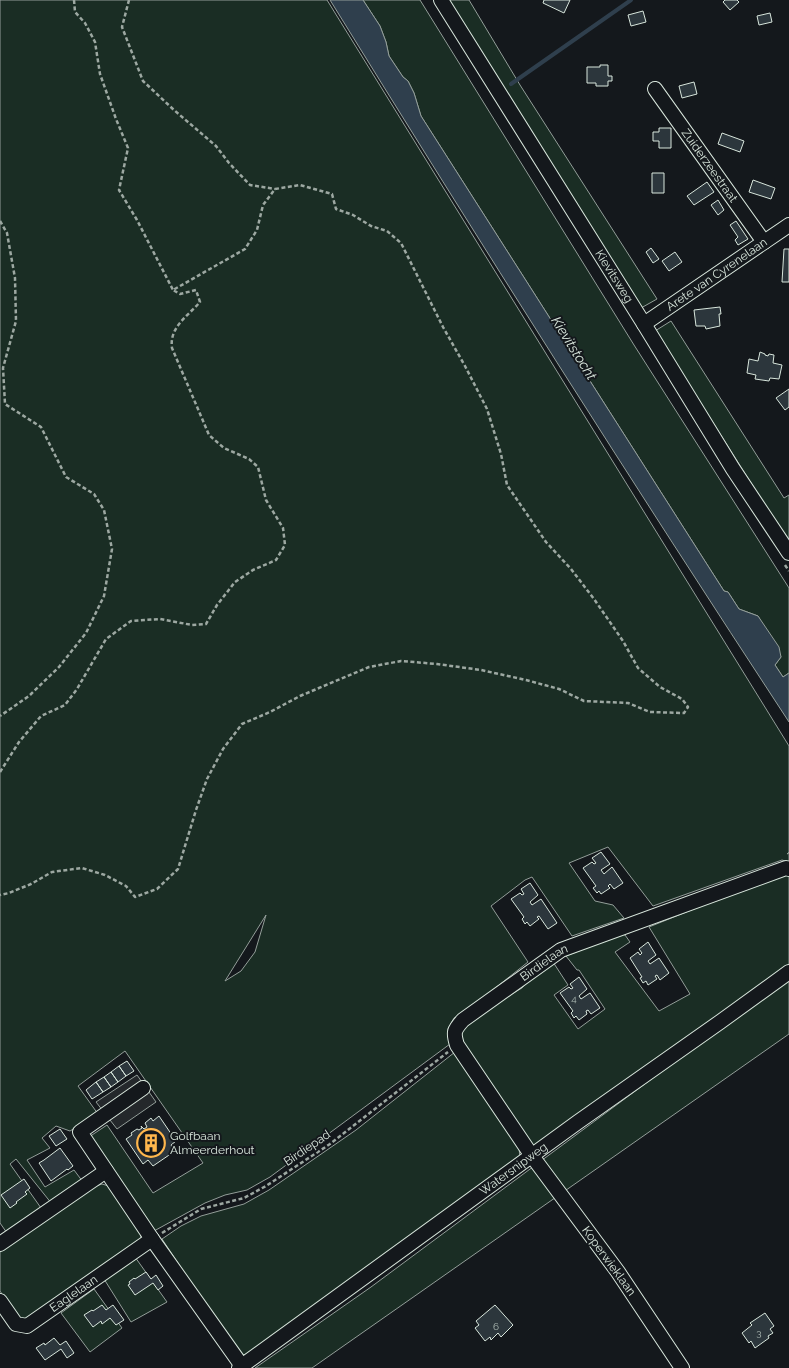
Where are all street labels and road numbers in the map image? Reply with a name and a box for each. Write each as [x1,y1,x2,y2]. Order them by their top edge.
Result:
street label: Zuiderzeestraat [679,126,740,205]
street label: Arete van Cyrenelaan [664,235,770,314]
street label: Kievitsweg [592,247,636,305]
street label: Birdielaan [517,941,570,984]
street label: Birdiepad [281,1127,333,1169]
street label: Watersnipweg [477,1140,550,1198]
street label: Koperwieklaan [579,1224,639,1298]
street label: Eaglelaan [47,1272,100,1315]

